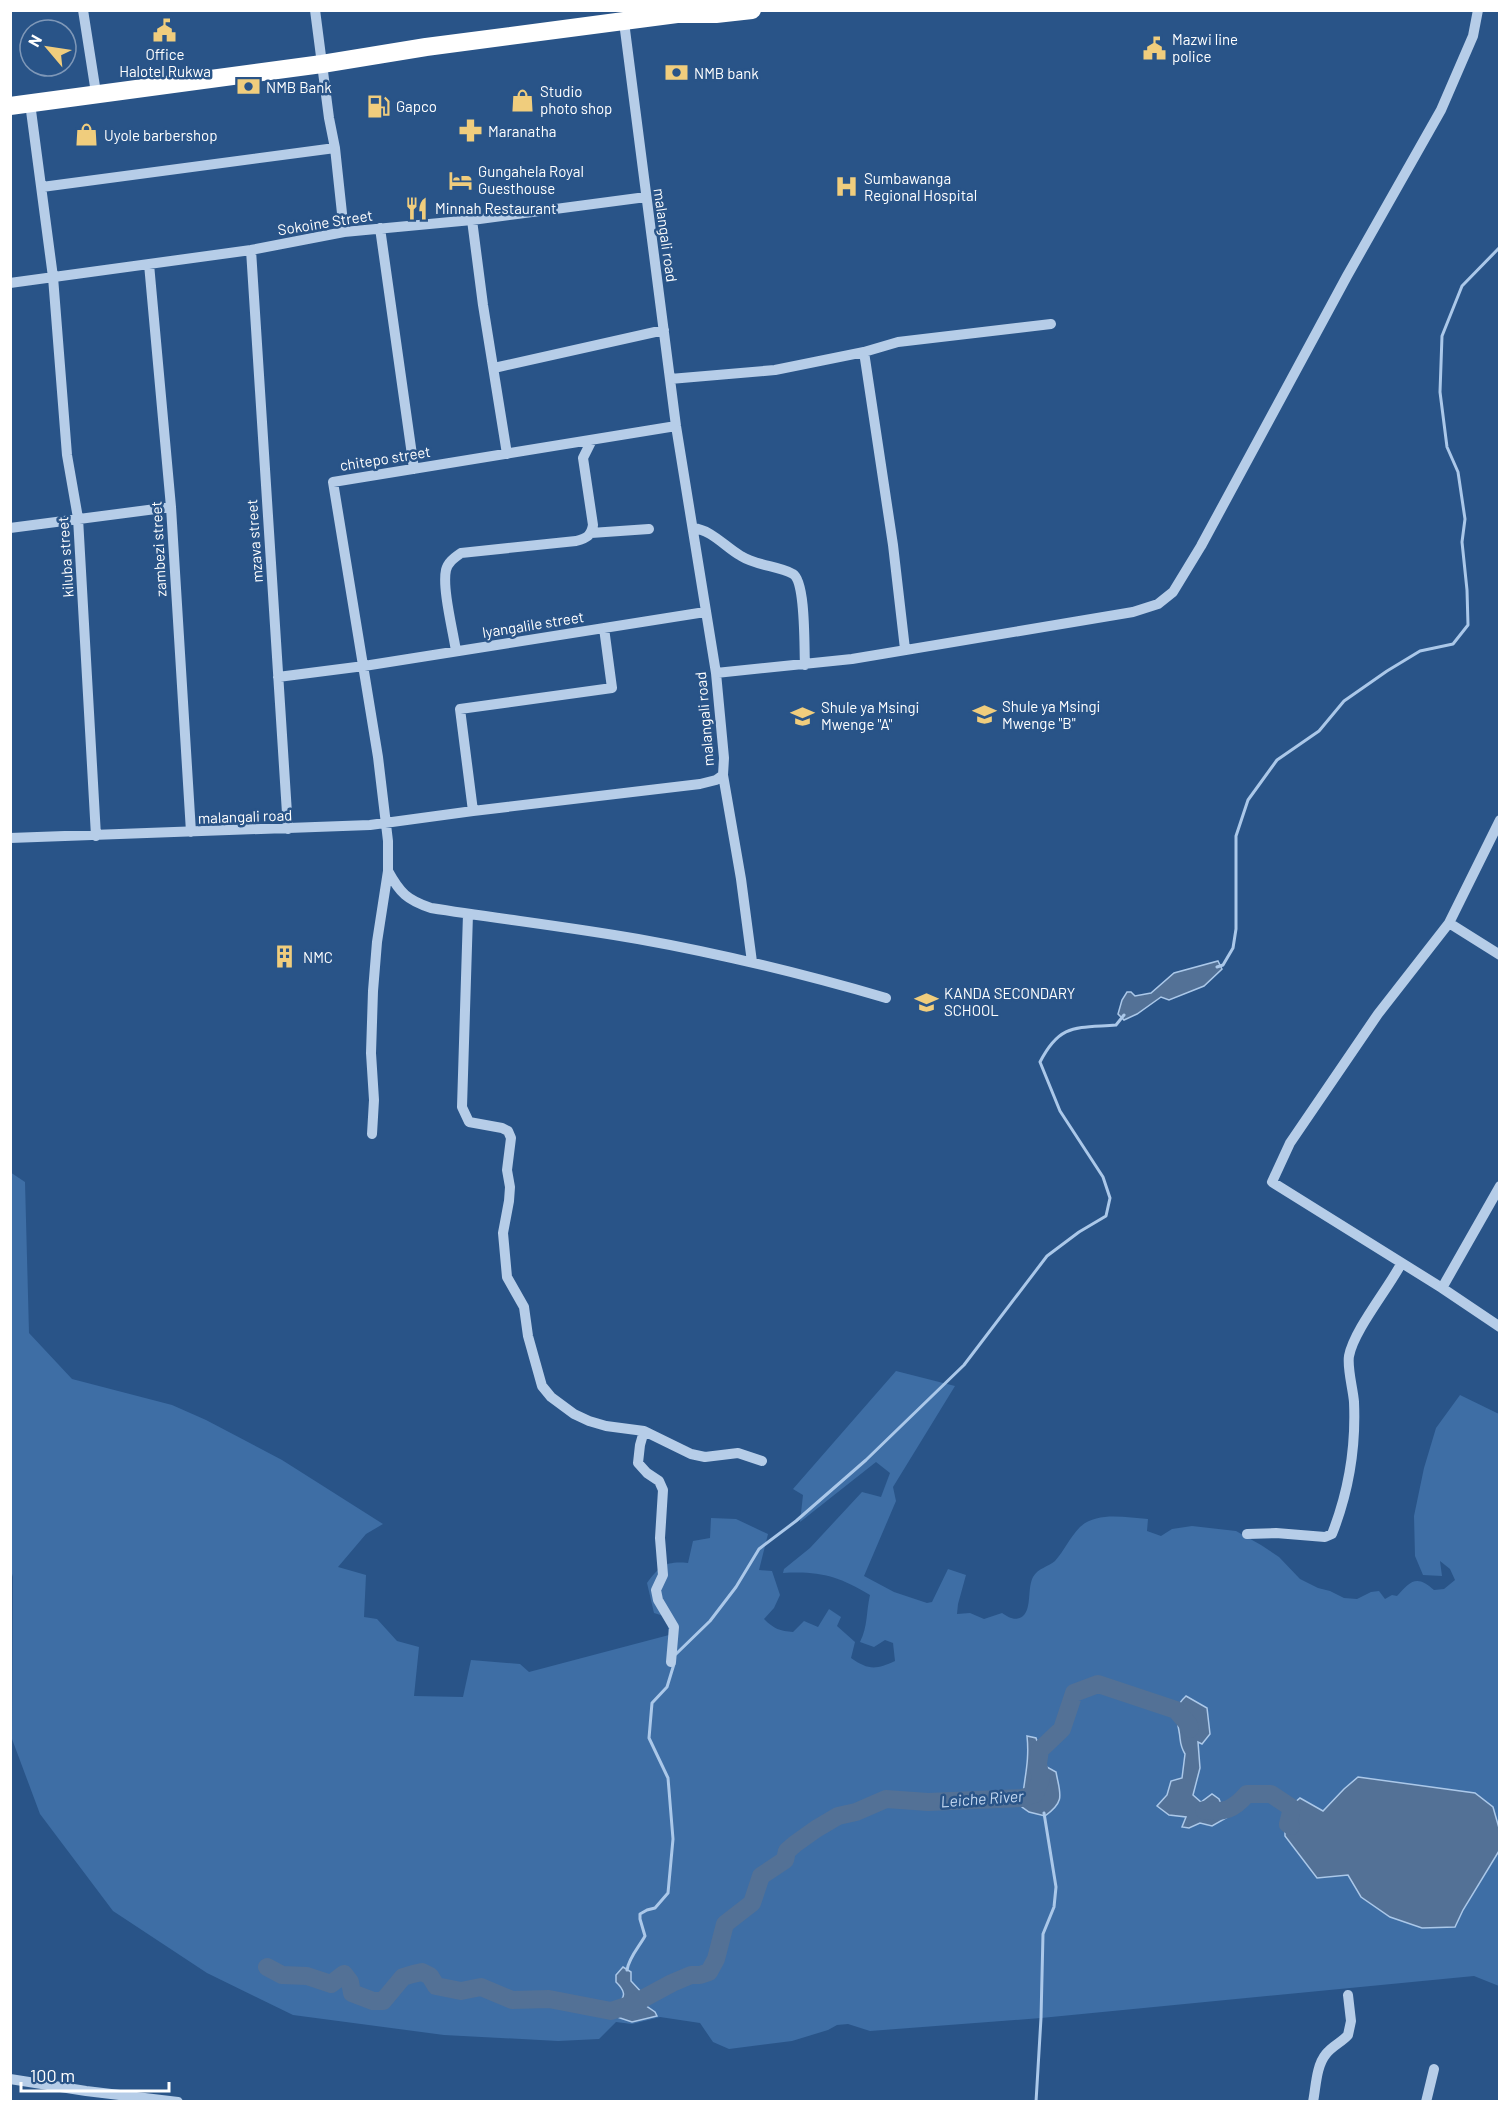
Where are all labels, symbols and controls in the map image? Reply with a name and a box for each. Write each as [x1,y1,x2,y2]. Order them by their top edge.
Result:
public building icon: Office Halotel Rukwa [152,17,178,43]
north arrow [18,18,78,78]
place label: Mazwi line police [1172,30,1238,65]
text: N [24,31,45,50]
public building icon: Mazwi line police [1141,35,1167,61]
place label: Office Halotel Rukwa [119,45,211,80]
bank icon: NMB bank [663,60,689,86]
place label: NMB bank [694,64,759,82]
bank icon: NMB Bank [235,74,261,100]
place label: NMB Bank [266,78,332,96]
place label: Studio photo shop [540,82,612,117]
shop icon: Studio photo shop [509,87,535,113]
fuel station icon: Gapco [365,93,391,119]
place label: Gapco [396,97,437,115]
pharmacy icon: Maranatha [457,118,483,144]
shop icon: Uyole barbershop [73,122,99,148]
place label: Maranatha [488,122,556,140]
place label: Uyole barbershop [104,126,217,144]
place label: Gungahela Royal Guesthouse [478,162,584,197]
hotel icon: Gungahela Royal Guesthouse [447,167,473,193]
place label: Sumbawanga Regional Hospital [864,169,977,204]
hospital icon: Sumbawanga Regional Hospital [833,174,859,200]
street label: malangali road [651,187,681,283]
restaurant icon: Minnah Restaurant [404,195,430,221]
place label: Minnah Restaurant [435,199,556,217]
street label: Sokoine Street [276,206,374,238]
street label: chitepo street [338,442,432,474]
street label: mzava street [242,499,266,583]
street label: zambezi street [147,501,169,597]
street label: kiluba street [53,516,77,598]
street label: lyangalile street [481,607,585,641]
street label: malangali road [691,671,717,767]
place label: Shule ya Msingi Mwenge "B" [1002,697,1100,732]
place label: Shule ya Msingi Mwenge "A" [821,698,919,733]
school or university icon: Shule ya Msingi Mwenge "B" [971,702,997,728]
school or university icon: Shule ya Msingi Mwenge "A" [790,703,816,729]
street label: malangali road [197,805,293,827]
building icon: NMC [272,944,298,970]
place label: NMC [303,948,333,966]
place label: KANDA SECONDARY SCHOOL [944,984,1075,1019]
school or university icon: KANDA SECONDARY SCHOOL [913,989,939,1015]
water label: Leiche River [940,1786,1026,1810]
scale bar [21,2055,170,2093]
text: 100 m [30,2064,75,2086]

